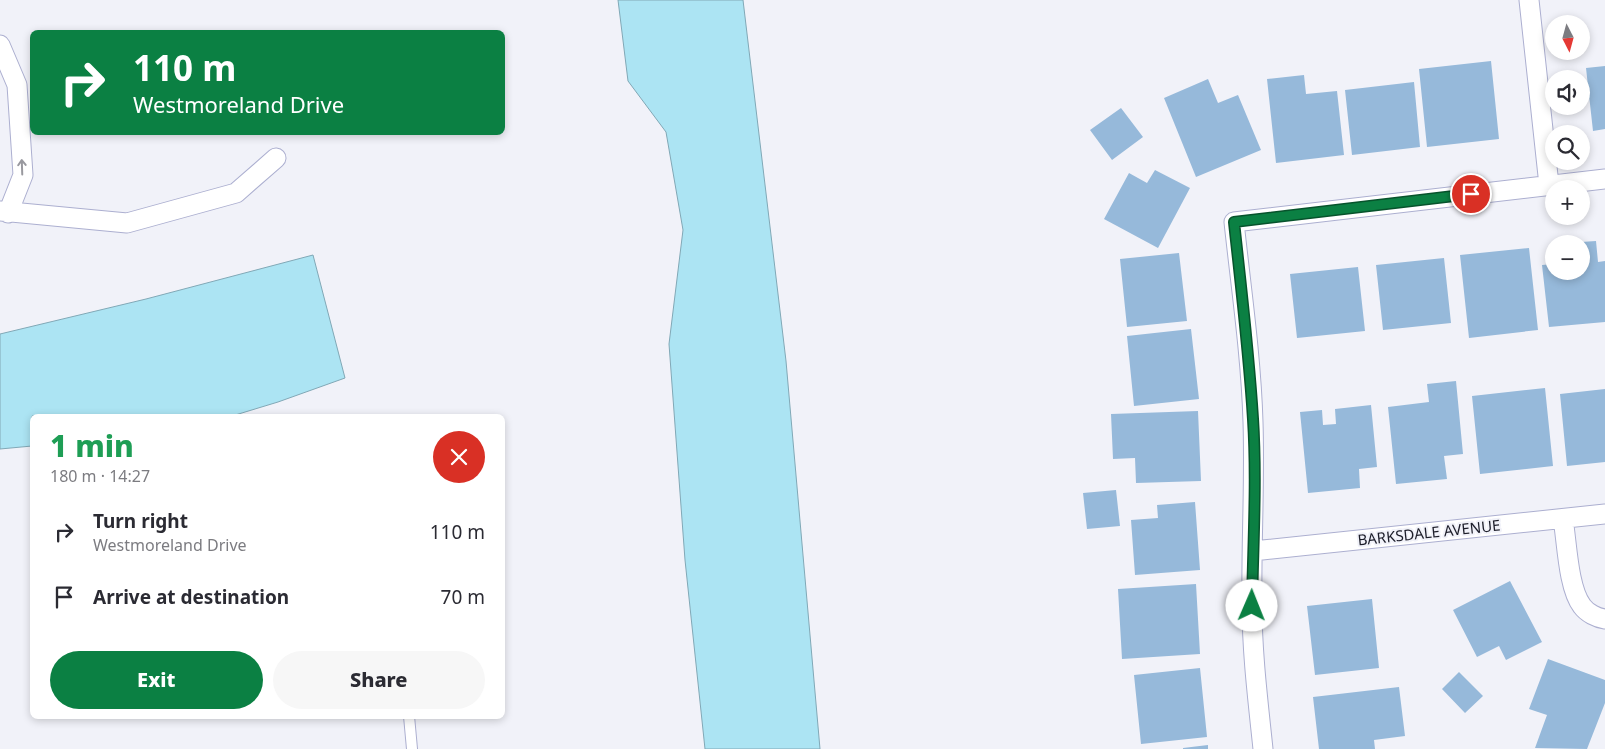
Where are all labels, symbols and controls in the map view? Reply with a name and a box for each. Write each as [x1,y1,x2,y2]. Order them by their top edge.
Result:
north arrow [1545,15,1590,60]
map controls [1545,15,1590,280]
text: 110 m [133,44,236,91]
icon: right [50,50,115,115]
button: sound [1545,70,1590,115]
text: Westmoreland Drive [133,89,344,119]
button: search [1545,125,1590,170]
one-way arrow [18,160,27,176]
pin [1450,173,1492,215]
icon: arrive [1457,180,1485,208]
button: + [1545,180,1590,225]
button: − [1545,235,1590,280]
text: 1 min [50,425,134,466]
button: close [433,431,485,483]
text: 180 m · 14:27 [50,465,150,487]
text: Turn right [93,508,188,534]
street label: BARKSDALE AVENUE [1356,515,1501,549]
icon: right [50,518,78,546]
text: 110 m [430,519,485,545]
text: Westmoreland Drive [93,534,247,556]
position arrow [1225,579,1277,631]
icon: arrive [50,583,78,611]
text: Arrive at destination [93,584,289,610]
text: 70 m [441,584,485,610]
button: Exit [50,651,263,709]
button: Share [273,651,485,709]

